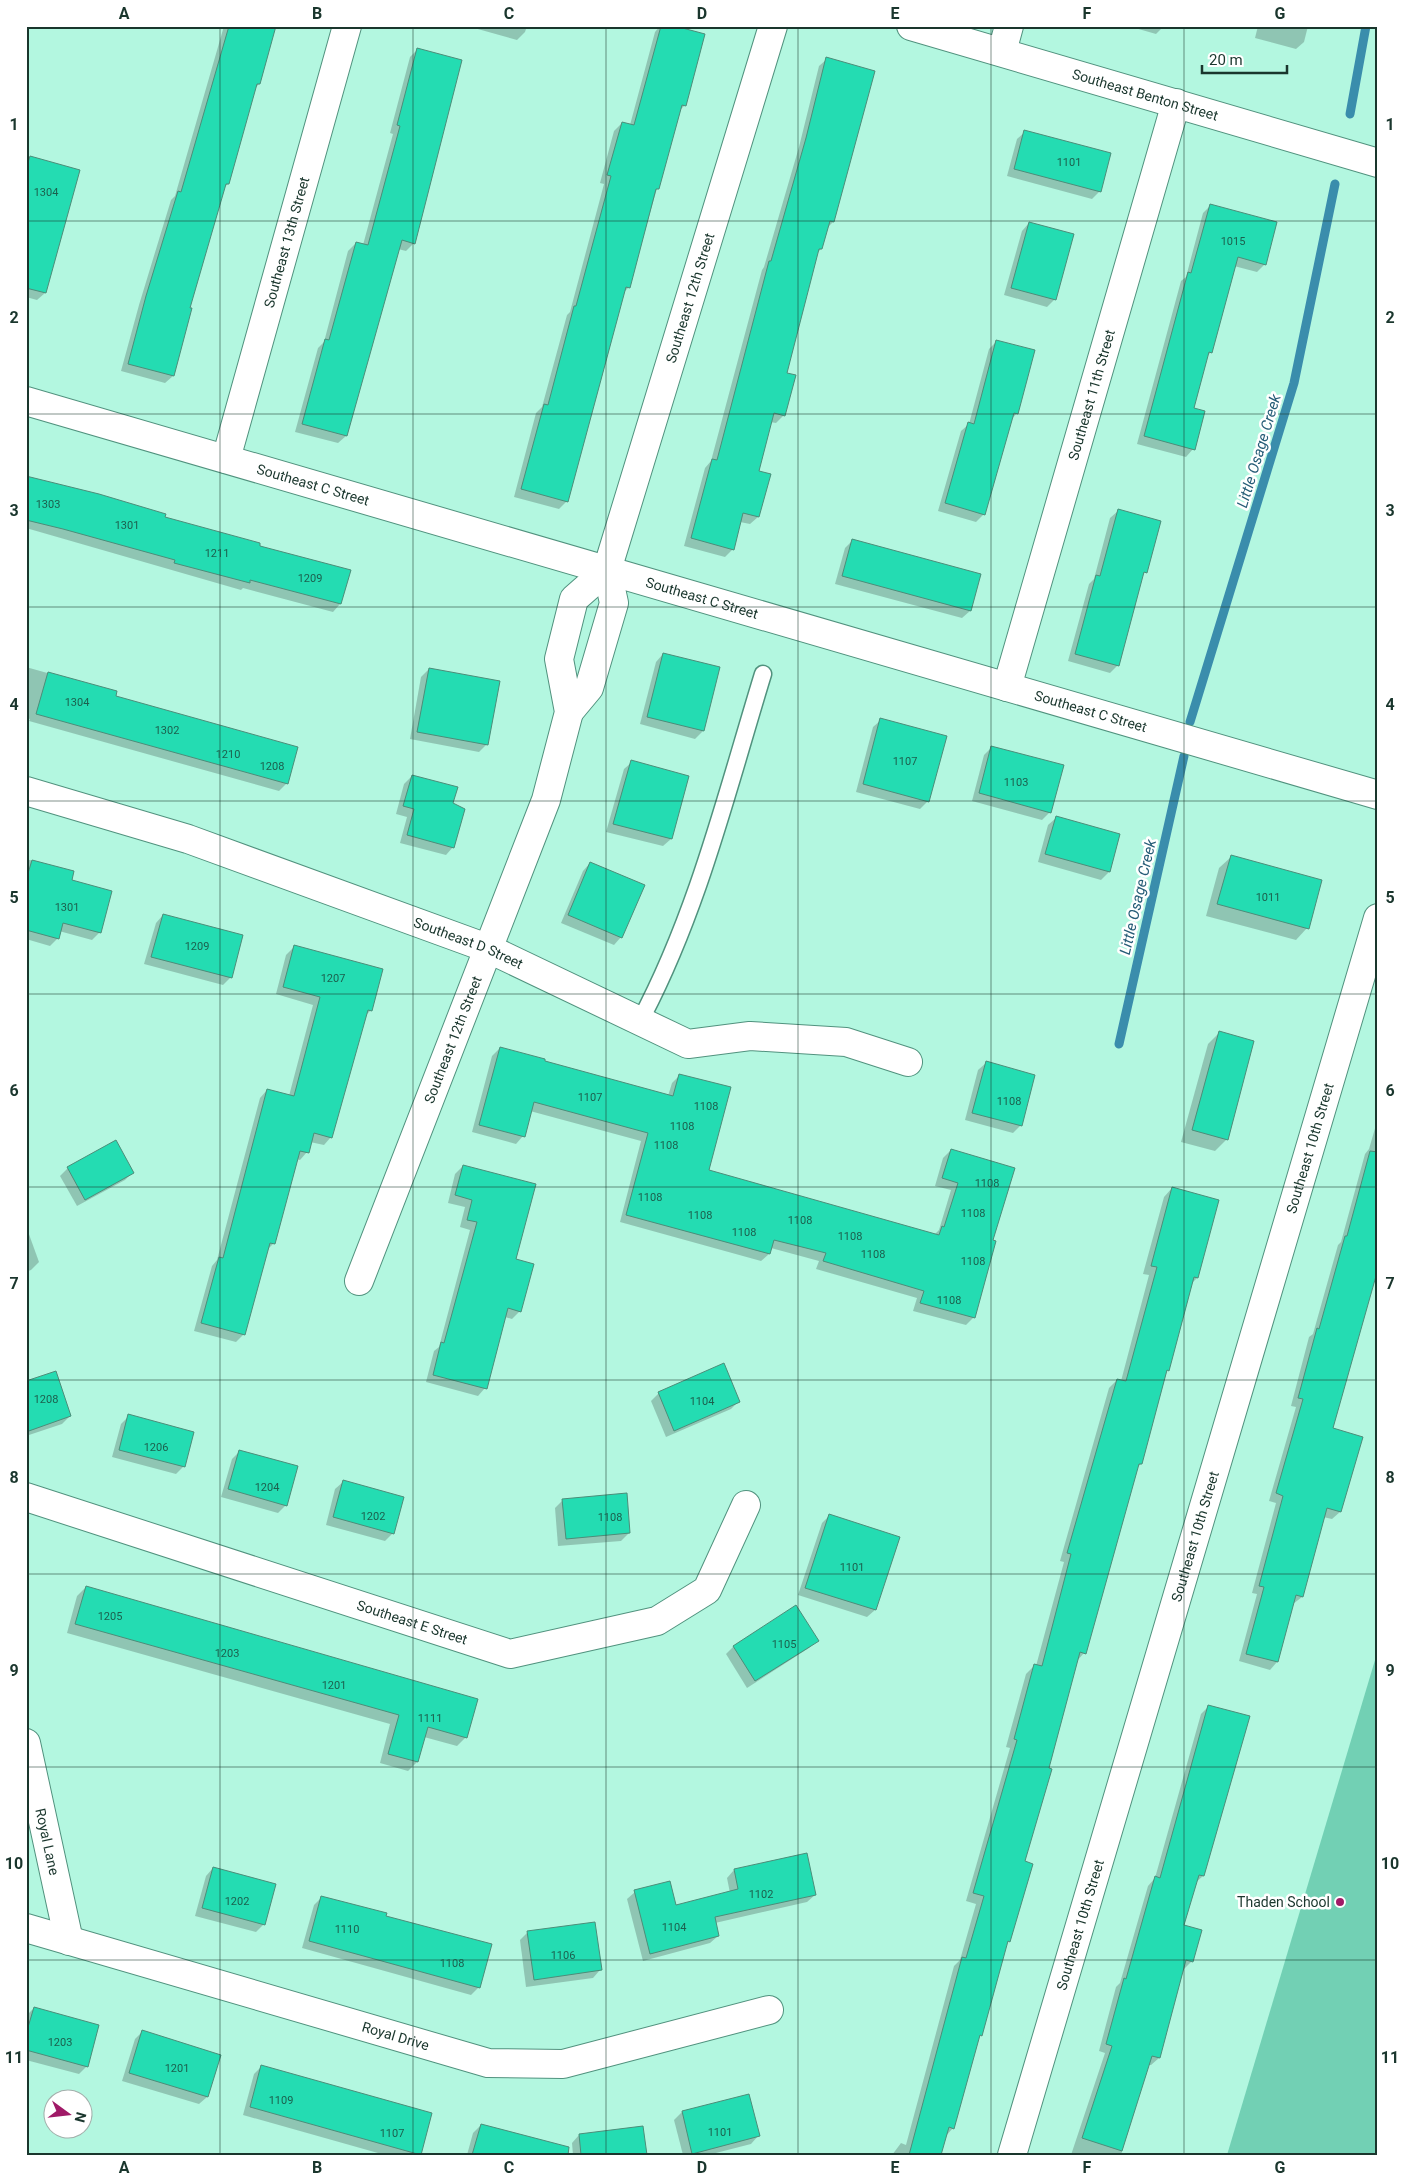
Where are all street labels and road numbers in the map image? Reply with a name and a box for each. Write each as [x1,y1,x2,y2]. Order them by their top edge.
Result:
street label: Southeast Benton Street [1070,66,1220,124]
street label: Southeast 13th Street [261,175,313,310]
street label: Southeast 12th Street [663,231,718,365]
street label: Southeast 11th Street [1065,327,1118,462]
street label: Southeast C Street [255,461,372,509]
street label: Southeast C Street [644,574,760,622]
street label: Southeast C Street [1033,687,1149,735]
street label: Southeast D Street [412,914,526,972]
street label: Southeast 12th Street [421,973,485,1106]
street label: Southeast 10th Street [1283,1081,1337,1215]
street label: Southeast 10th Street [1168,1469,1222,1604]
street label: Southeast E Street [355,1597,470,1648]
street label: Royal Lane [32,1807,62,1877]
street label: Southeast 10th Street [1053,1857,1107,1992]
street label: Royal Drive [360,2019,431,2053]

